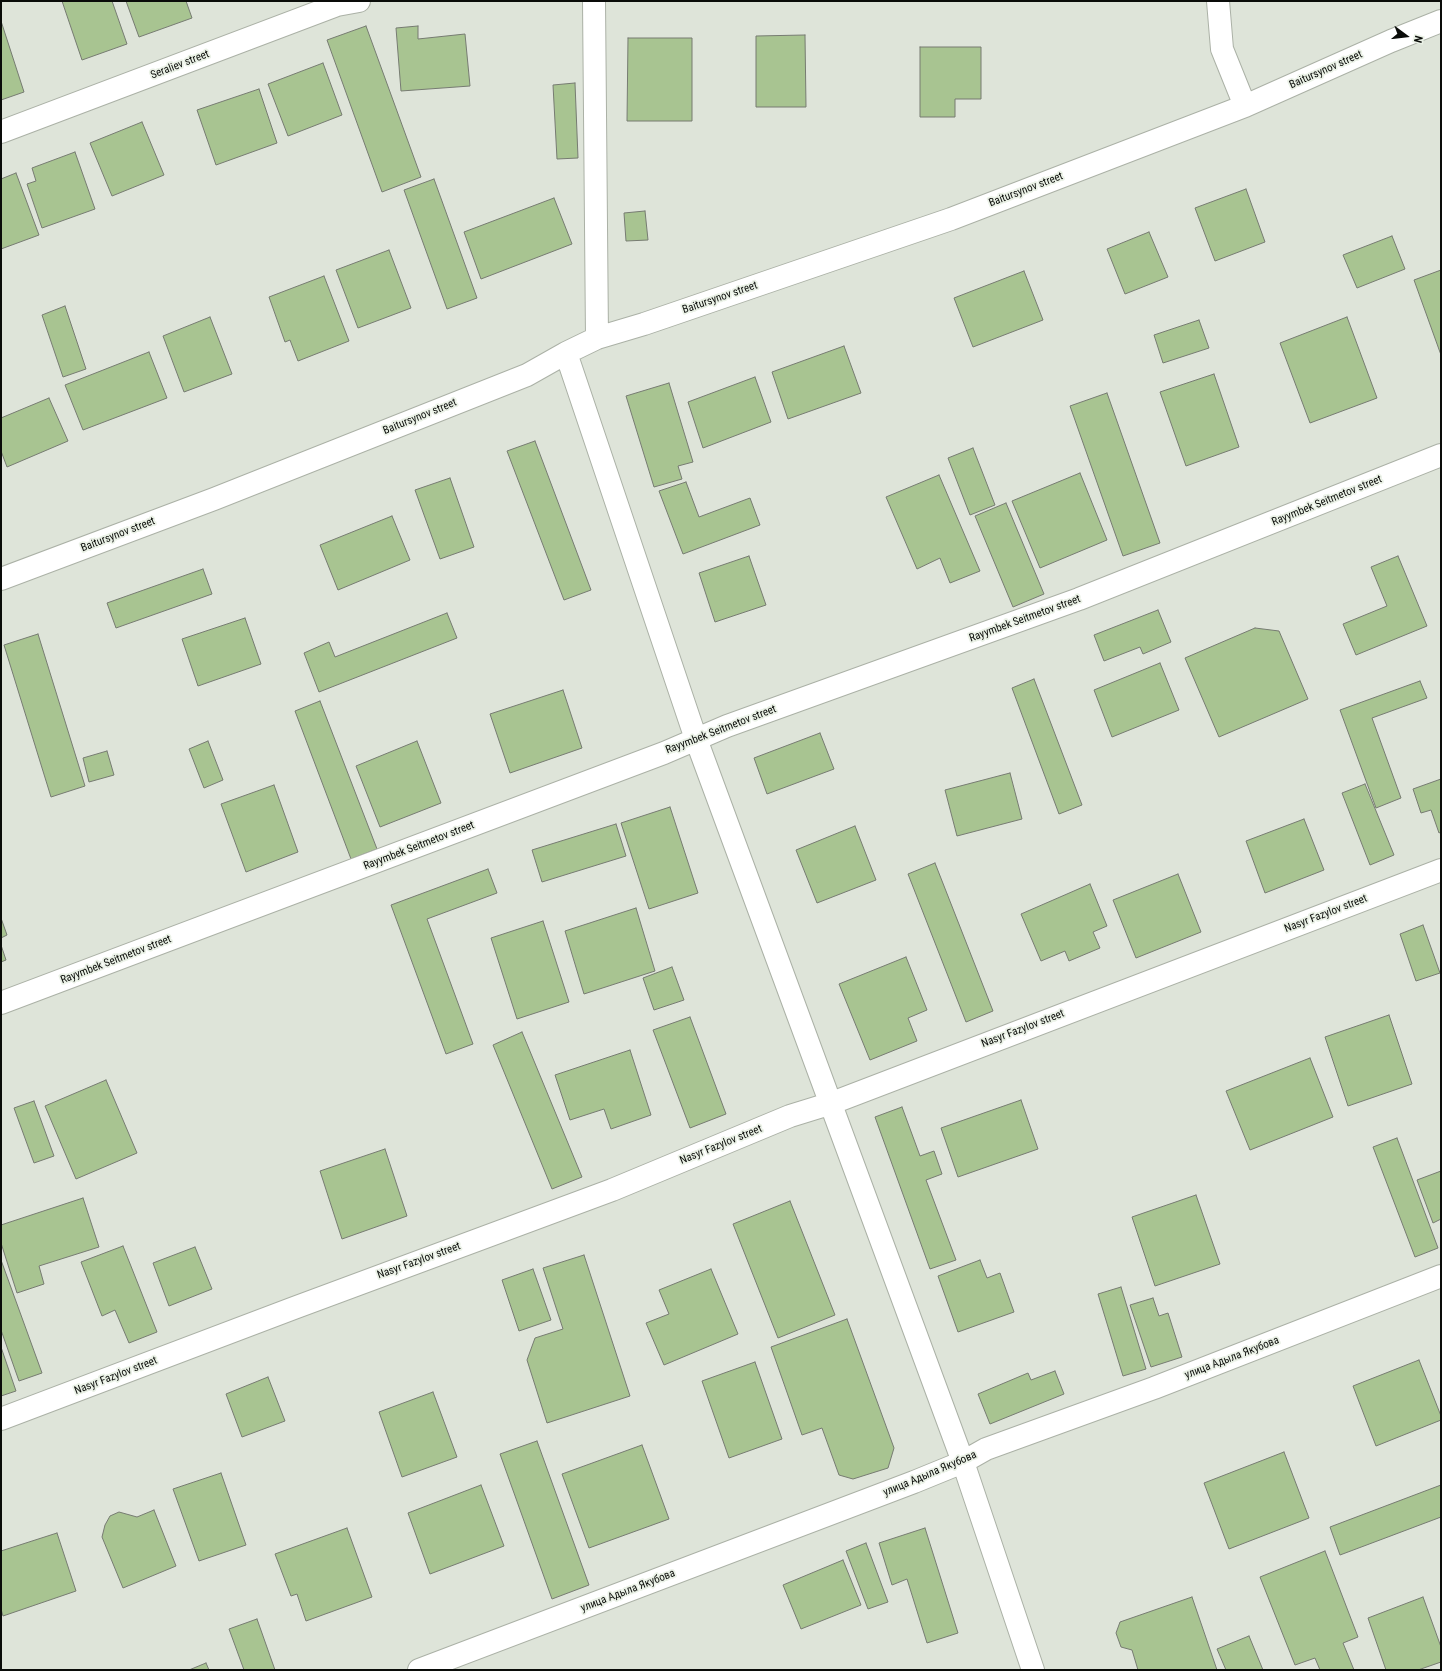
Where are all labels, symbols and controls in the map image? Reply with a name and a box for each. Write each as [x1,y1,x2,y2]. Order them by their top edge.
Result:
north arrow [1386,16,1426,56]
text: N [1411,34,1425,44]
street label: Seraliev street [149,48,211,82]
street label: Baitursynov street [1288,48,1364,92]
street label: Baitursynov street [987,170,1065,210]
street label: Baitursynov street [681,279,759,317]
street label: Baitursynov street [381,396,459,438]
street label: Rayymbek Seitmetov street [1270,473,1384,529]
street label: Baitursynov street [79,515,157,555]
street label: Rayymbek Seitmetov street [968,593,1082,645]
street label: Rayymbek Seitmetov street [664,703,778,757]
street label: Rayymbek Seitmetov street [362,819,476,873]
street label: Nasyr Fazylov street [1283,892,1369,936]
street label: Rayymbek Seitmetov street [59,933,173,987]
street label: Nasyr Fazylov street [980,1007,1066,1051]
street label: Nasyr Fazylov street [678,1122,764,1168]
street label: Nasyr Fazylov street [376,1240,462,1282]
street label: улица Адыла Якубова [1183,1334,1281,1382]
street label: Nasyr Fazylov street [73,1354,159,1398]
street label: улица Адыла Якубова [881,1448,979,1500]
street label: улица Адыла Якубова [579,1567,677,1615]

